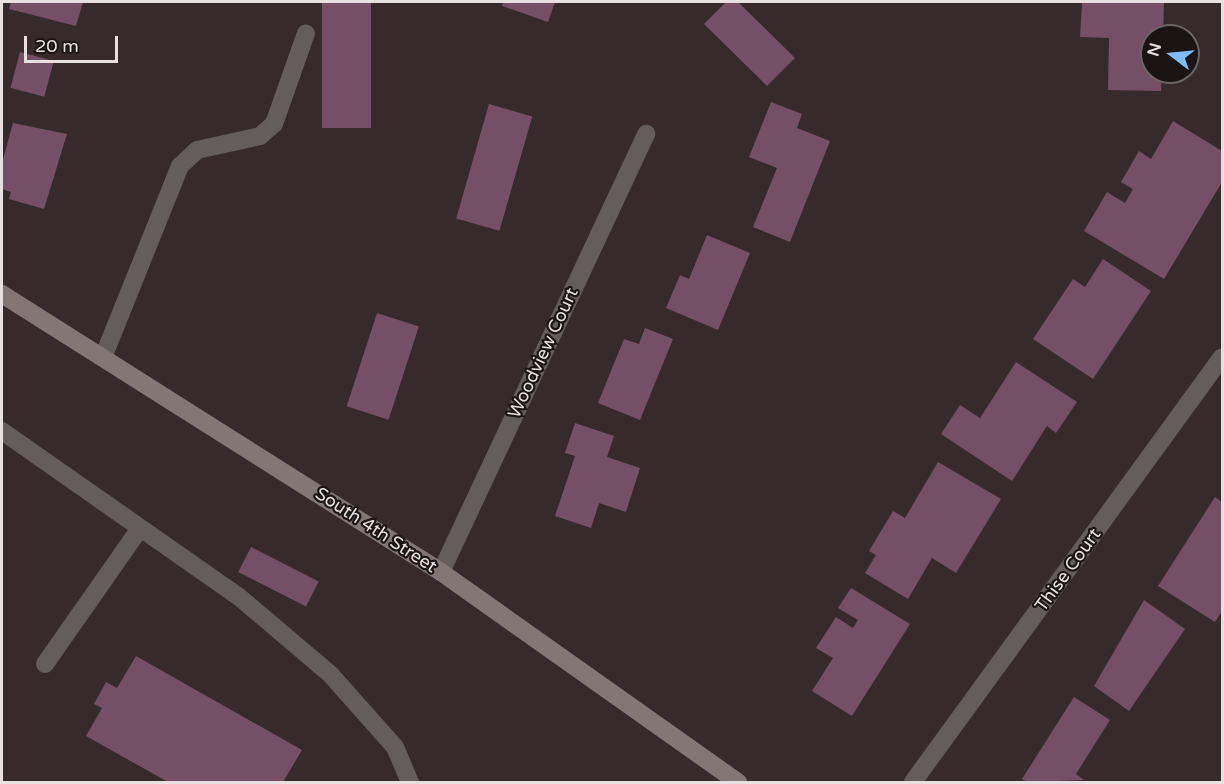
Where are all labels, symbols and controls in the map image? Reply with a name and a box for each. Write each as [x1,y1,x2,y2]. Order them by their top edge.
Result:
scale bar [27,24,122,62]
north arrow [1140,24,1200,84]
text: 20 m [35,35,79,57]
text: N [1143,41,1166,59]
street label: Woodview Court [503,284,583,422]
street label: South 4th Street [311,483,441,577]
street label: Thise Court [1031,524,1105,616]

